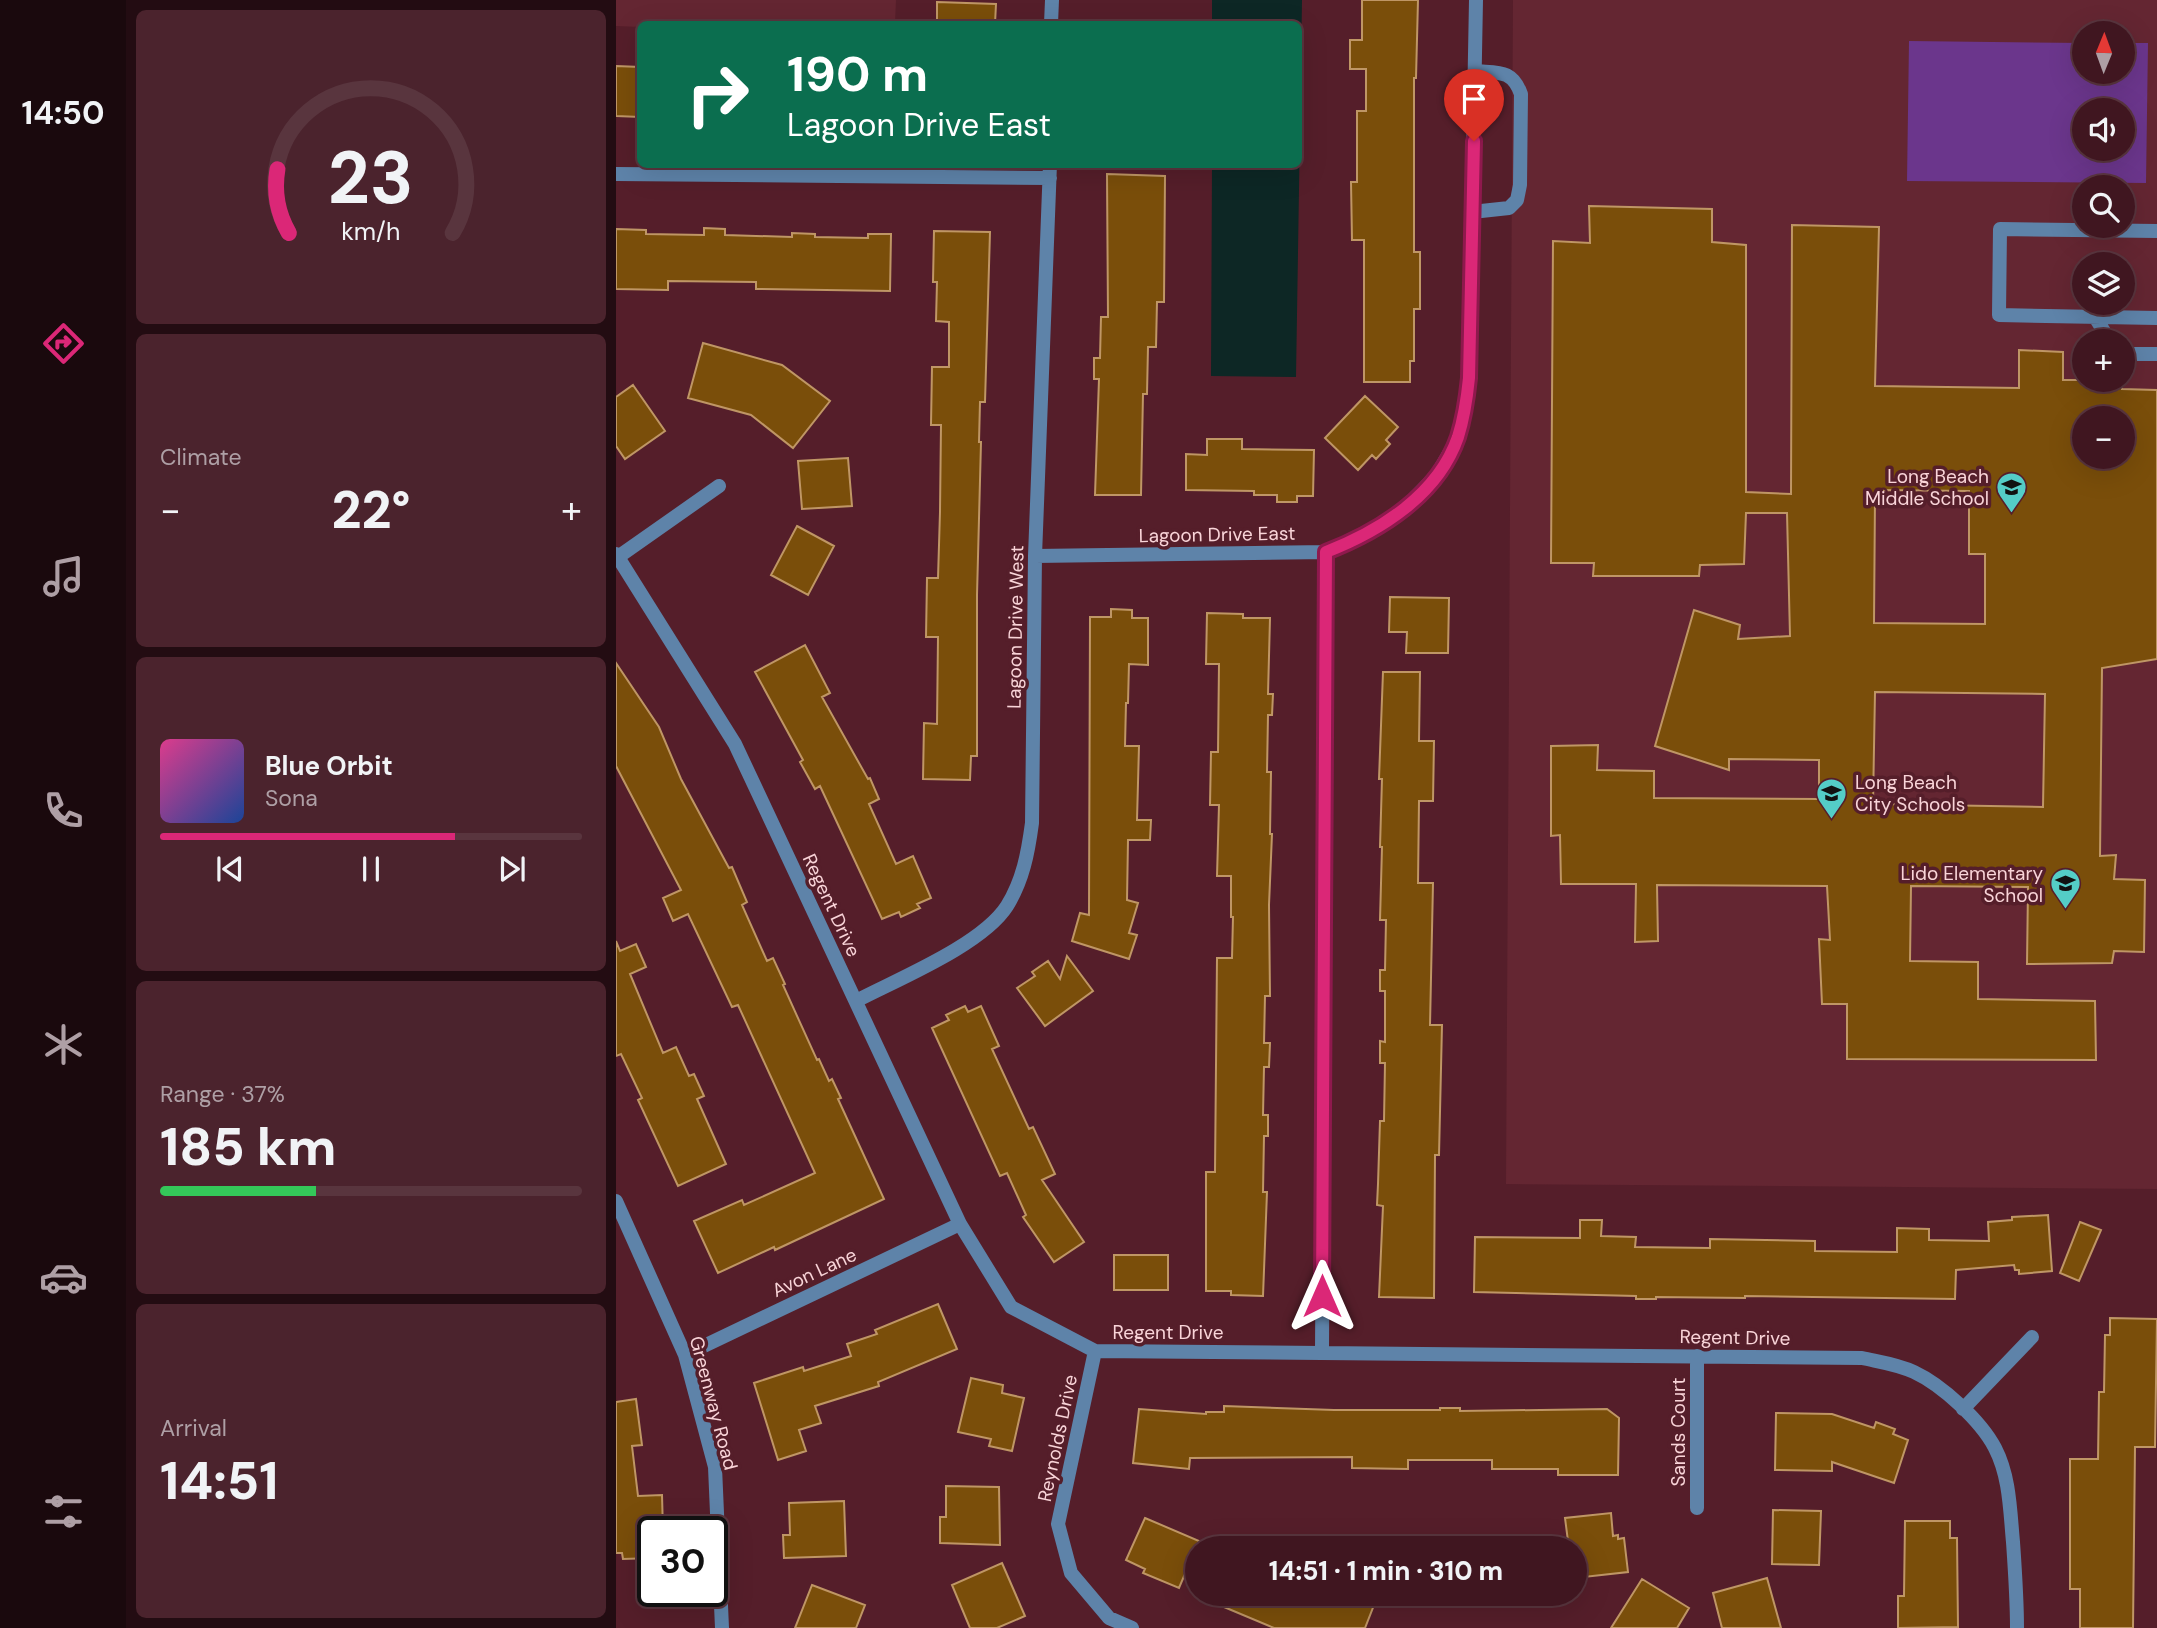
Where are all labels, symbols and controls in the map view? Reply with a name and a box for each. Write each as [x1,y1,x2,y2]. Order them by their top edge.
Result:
north arrow [2072,21,2135,84]
map controls [2072,21,2135,469]
text: 190 m [787,42,928,106]
icon: right [672,49,763,140]
pin [1444,69,1504,141]
icon: arrive [1455,80,1493,118]
text: 14:50 [21,92,105,134]
button: sound [2072,98,2135,161]
text: Lagoon Drive East [787,104,1051,146]
text: 23 [328,131,414,226]
button: search [2072,175,2135,238]
text: km/h [341,215,401,248]
button: layers [2072,252,2135,315]
icon: directions [39,319,88,368]
button: + [2072,329,2135,392]
button: − [2072,406,2135,469]
text: Climate [160,442,242,472]
place label: Long Beach Middle School [1865,464,1989,511]
school or university icon: Long Beach Middle School [1995,470,2029,514]
text: 22° [331,476,411,544]
text: − [160,485,181,535]
text: + [561,485,582,535]
street label: Lagoon Drive East [1138,521,1296,548]
street label: Lagoon Drive West [1002,545,1029,709]
icon: music [39,552,88,601]
text: Blue Orbit [265,749,393,783]
place label: Long Beach City Schools [1855,770,1965,817]
school or university icon: Long Beach City Schools [1815,776,1849,820]
text: Sona [265,783,318,813]
icon: phone [39,786,88,835]
icon: previous [211,850,249,888]
icon: pause [352,850,390,888]
icon: next [493,850,531,888]
street label: Regent Drive [797,850,866,961]
place label: Lido Elementary School [1900,861,2043,908]
school or university icon: Lido Elementary School [2049,867,2083,911]
icon: climate [39,1020,88,1069]
text: Range · 37% [160,1079,285,1109]
text: 185 km [160,1113,336,1181]
street label: Avon Lane [768,1242,860,1303]
icon: car [39,1253,88,1302]
position arrow [1285,1259,1359,1333]
street label: Regent Drive [1113,1320,1223,1345]
street label: Regent Drive [1679,1324,1791,1351]
street label: Greenway Road [684,1333,743,1473]
street label: Reynolds Drive [1032,1372,1083,1504]
street label: Sands Court [1666,1377,1691,1487]
text: Arrival [160,1413,227,1443]
text: 14:51 [160,1447,278,1515]
icon: filters [39,1487,88,1536]
speed limit sign: 30 [637,1516,728,1607]
text: 14:51 · 1 min · 310 m [1269,1554,1503,1588]

